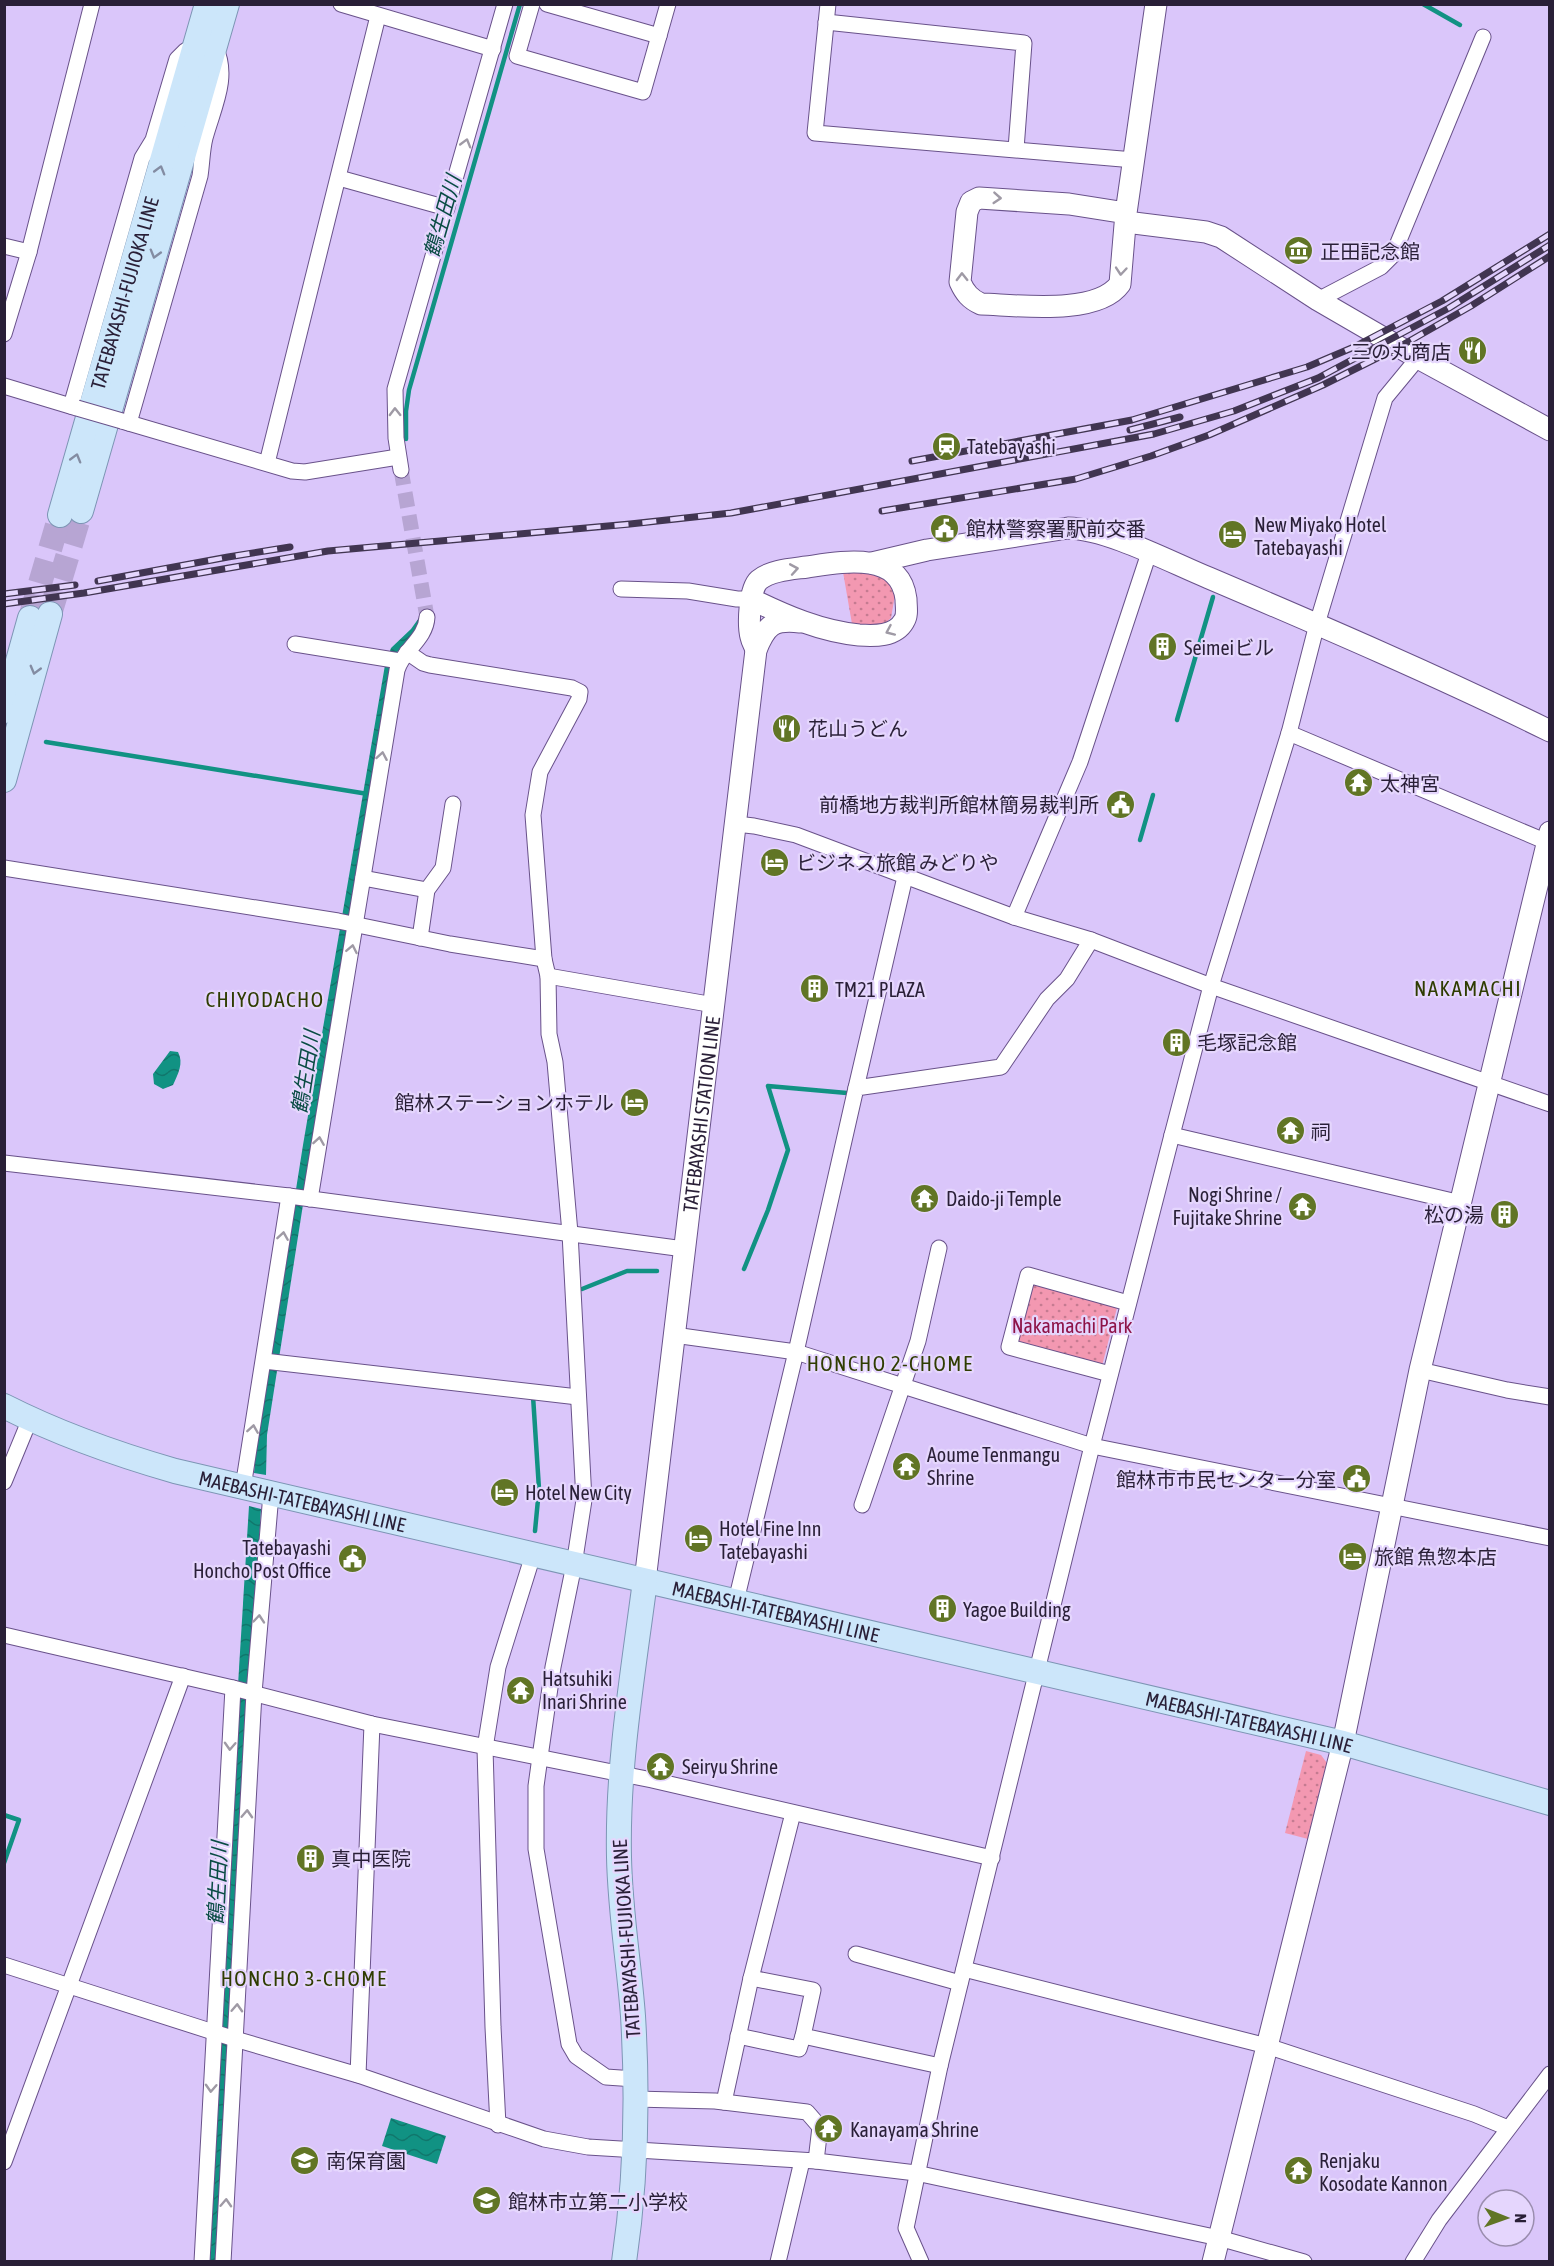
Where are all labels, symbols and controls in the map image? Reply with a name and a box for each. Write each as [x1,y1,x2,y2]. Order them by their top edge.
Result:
one-way arrow [459,138,471,149]
one-way arrow [153,165,165,176]
water label: 鶴生田川 [419,170,466,260]
one-way arrow [992,191,1001,204]
street label: TATEBAYASHI-FUJIOKA LINE [85,194,163,392]
museum icon: 正田記念館 [1283,235,1315,267]
place label: 正田記念館 [1320,240,1420,263]
one-way arrow [150,248,162,259]
one-way arrow [1115,267,1128,276]
one-way arrow [955,272,968,281]
restaurant icon: 三の丸商店 [1456,335,1488,367]
place label: 三の丸商店 [1351,340,1451,363]
one-way arrow [389,407,401,416]
station icon: Tatebayashi [930,430,962,462]
place label: Tatebayashi [967,435,1056,458]
one-way arrow [69,453,81,464]
public building icon: 館林警察署駅前交番 [929,512,961,544]
place label: New Miyako Hotel Tatebayashi [1254,513,1387,559]
place label: 館林警察署駅前交番 [966,517,1146,540]
hotel icon: New Miyako Hotel Tatebayashi [1217,519,1249,551]
one-way arrow [790,564,799,576]
one-way arrow [885,624,896,636]
building icon: Seimeiビル [1147,631,1179,663]
place label: Seimeiビル [1184,636,1274,659]
one-way arrow [29,665,42,675]
restaurant icon: 花山うどん [771,712,803,744]
place label: 花山うどん [808,717,908,740]
one-way arrow [376,752,388,761]
temple icon: 太神宮 [1343,767,1375,799]
place label: 太神宮 [1380,772,1440,795]
public building icon: 前橋地方裁判所館林簡易裁判所 [1104,788,1136,820]
place label: 前橋地方裁判所館林簡易裁判所 [819,793,1099,816]
hotel icon: ビジネス旅館 みどりや [759,846,791,878]
place label: ビジネス旅館 みどりや [796,851,999,874]
one-way arrow [345,944,358,954]
building icon: TM21 PLAZA [798,973,830,1005]
district label: NAKAMACHI [1414,976,1522,1000]
place label: TM21 PLAZA [835,978,925,1001]
district label: CHIYODACHO [206,987,324,1011]
street label: TATEBAYASHI STATION LINE [678,1015,724,1213]
building icon: 毛塚記念館 [1160,1026,1192,1058]
water label: 鶴生田川 [287,1027,324,1115]
place label: 毛塚記念館 [1197,1031,1297,1054]
hotel icon: 館林ステーションホテル [619,1086,651,1118]
place label: 館林ステーションホテル [394,1091,614,1114]
temple icon: 祠 [1274,1115,1306,1147]
place label: 祠 [1311,1120,1331,1143]
one-way arrow [313,1137,325,1146]
temple icon: Daido-ji Temple [909,1182,941,1214]
place label: Nogi Shrine / Fujitake Shrine [1173,1183,1282,1229]
place label: Daido-ji Temple [946,1187,1062,1210]
temple icon: Nogi Shrine / Fujitake Shrine [1287,1190,1319,1222]
building icon: 松の湯 [1489,1198,1521,1230]
place label: 松の湯 [1424,1203,1484,1226]
one-way arrow [276,1232,289,1242]
park label: Nakamachi Park [1012,1314,1133,1337]
district label: HONCHO 2-CHOME [807,1351,973,1375]
one-way arrow [246,1424,258,1434]
place label: Aoume Tenmangu Shrine [927,1443,1060,1489]
temple icon: Aoume Tenmangu Shrine [890,1450,922,1482]
public building icon: 館林市市民センター分室 [1341,1463,1373,1495]
street label: MAEBASHI-TATEBAYASHI LINE [197,1465,408,1536]
place label: 館林市市民センター分室 [1116,1468,1336,1491]
hotel icon: Hotel New City [488,1476,520,1508]
place label: Hotel New City [525,1481,632,1504]
place label: Hotel Fine Inn Tatebayashi [719,1517,821,1563]
hotel icon: Hotel Fine Inn Tatebayashi [682,1523,714,1555]
place label: Tatebayashi Honcho Post Office [193,1536,331,1582]
hotel icon: 旅館 魚惣本店 [1337,1540,1369,1572]
public building icon: Tatebayashi Honcho Post Office [336,1543,368,1575]
place label: 旅館 魚惣本店 [1374,1545,1497,1568]
street label: MAEBASHI-TATEBAYASHI LINE [670,1576,882,1646]
building icon: Yagoe Building [926,1593,958,1625]
place label: Yagoe Building [963,1598,1071,1621]
one-way arrow [253,1615,266,1624]
place label: Hatsuhiki Inari Shrine [542,1667,627,1713]
temple icon: Hatsuhiki Inari Shrine [505,1674,537,1706]
street label: MAEBASHI-TATEBAYASHI LINE [1143,1686,1356,1757]
one-way arrow [223,1742,236,1751]
temple icon: Seiryu Shrine [645,1750,677,1782]
place label: Seiryu Shrine [682,1755,778,1778]
one-way arrow [241,1809,254,1818]
water label: 鶴生田川 [203,1838,231,1926]
street label: TATEBAYASHI-FUJIOKA LINE [608,1839,644,2039]
building icon: 真中医院 [294,1842,326,1874]
place label: 真中医院 [331,1847,411,1870]
district label: HONCHO 3-CHOME [221,1966,387,1990]
one-way arrow [230,2004,243,2013]
one-way arrow [205,2083,218,2092]
temple icon: Kanayama Shrine [813,2113,845,2145]
place label: Kanayama Shrine [850,2118,979,2141]
school or university icon: 南保育園 [289,2144,321,2176]
place label: 南保育園 [326,2149,406,2172]
place label: Renjaku Kosodate Kannon [1319,2149,1448,2195]
temple icon: Renjaku Kosodate Kannon [1282,2155,1314,2187]
school or university icon: 館林市立第二小学校 [471,2185,503,2217]
north arrow [1476,2188,1536,2248]
place label: 館林市立第二小学校 [508,2190,688,2213]
one-way arrow [220,2199,233,2208]
text: N [1512,2213,1530,2223]

